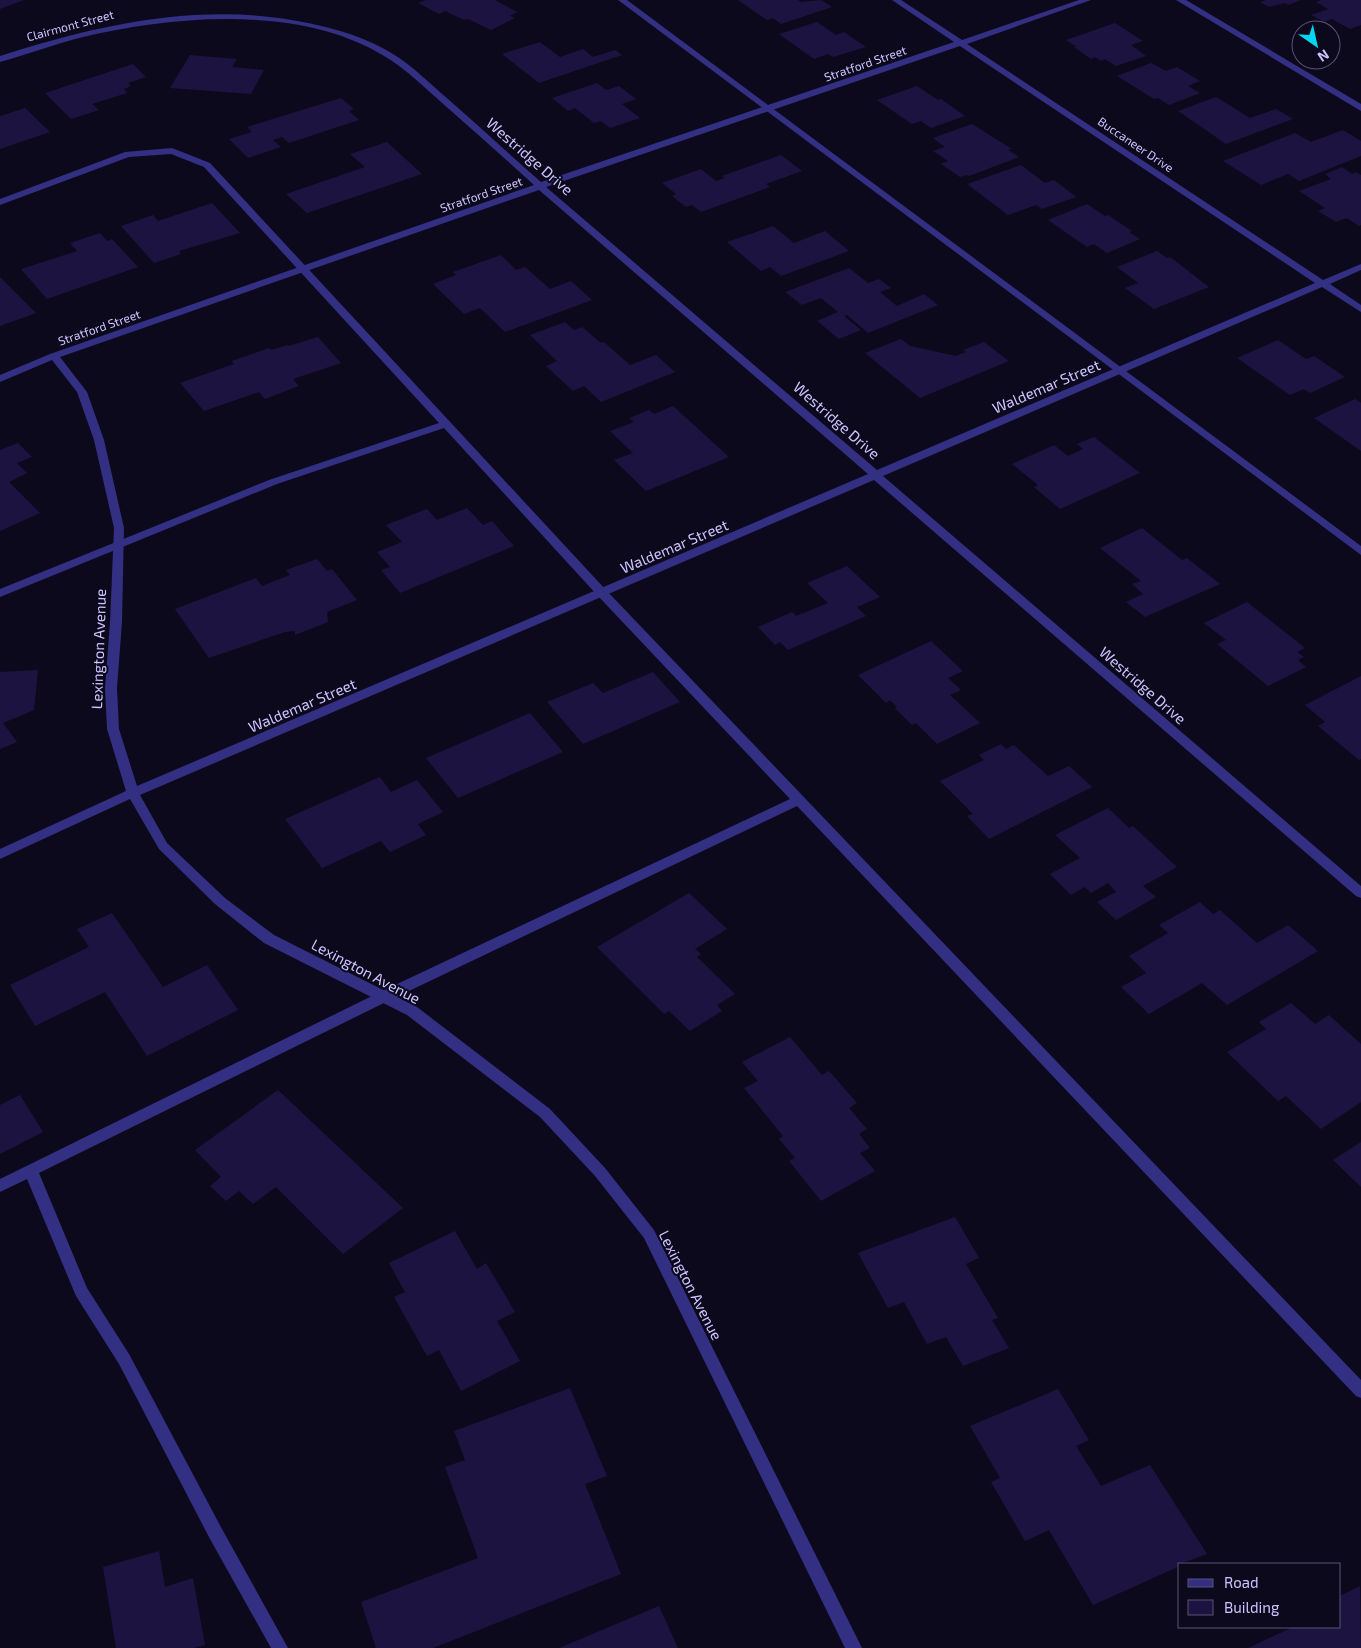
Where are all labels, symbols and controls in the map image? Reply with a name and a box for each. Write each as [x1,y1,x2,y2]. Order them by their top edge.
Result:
street label: Clairmont Street [25,7,116,43]
north arrow [1291,20,1341,70]
street label: Stratford Street [822,42,908,84]
text: N [1315,46,1332,66]
street label: Westridge Drive [483,113,577,199]
street label: Buccaneer Drive [1096,114,1176,174]
street label: Stratford Street [438,173,524,215]
street label: Stratford Street [56,306,142,348]
street label: Waldemar Street [989,355,1103,417]
street label: Westridge Drive [790,377,884,463]
street label: Waldemar Street [617,515,731,577]
street label: Lexington Avenue [87,588,109,710]
street label: Westridge Drive [1096,642,1190,728]
street label: Waldemar Street [245,674,359,736]
street label: Lexington Avenue [309,935,423,1007]
street label: Lexington Avenue [656,1227,726,1343]
legend [1178,1563,1341,1628]
text: Road [1224,1573,1259,1591]
text: Building [1224,1598,1280,1616]

